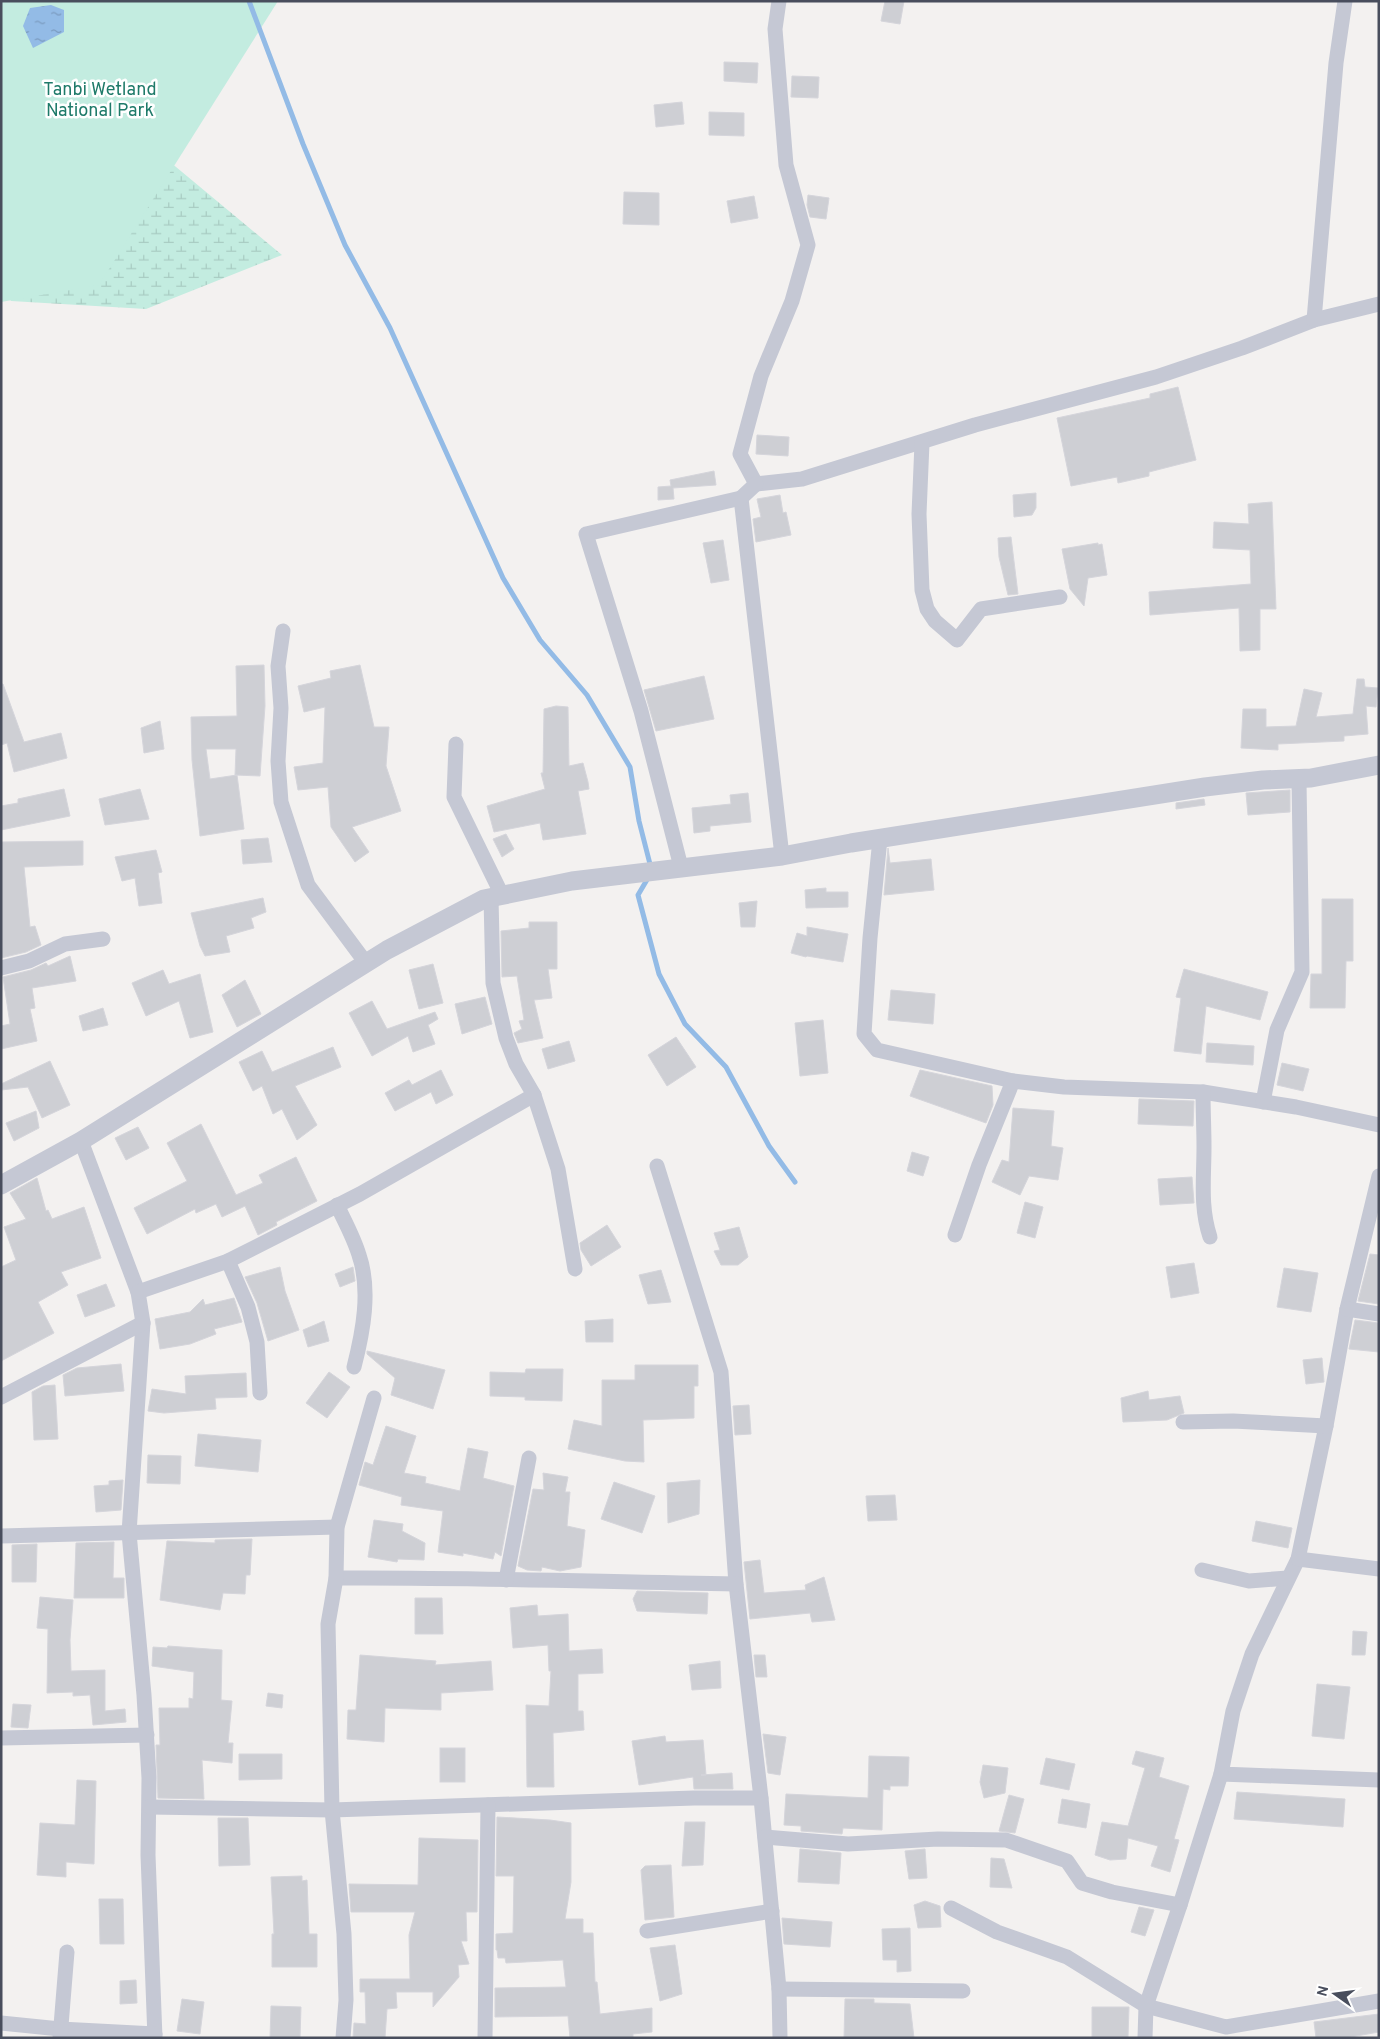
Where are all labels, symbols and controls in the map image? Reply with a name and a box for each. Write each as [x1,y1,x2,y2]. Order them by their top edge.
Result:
park label: Tanbi Wetland National Park [43,79,157,123]
north arrow [1310,1969,1360,2019]
text: N [1314,1984,1333,1998]

